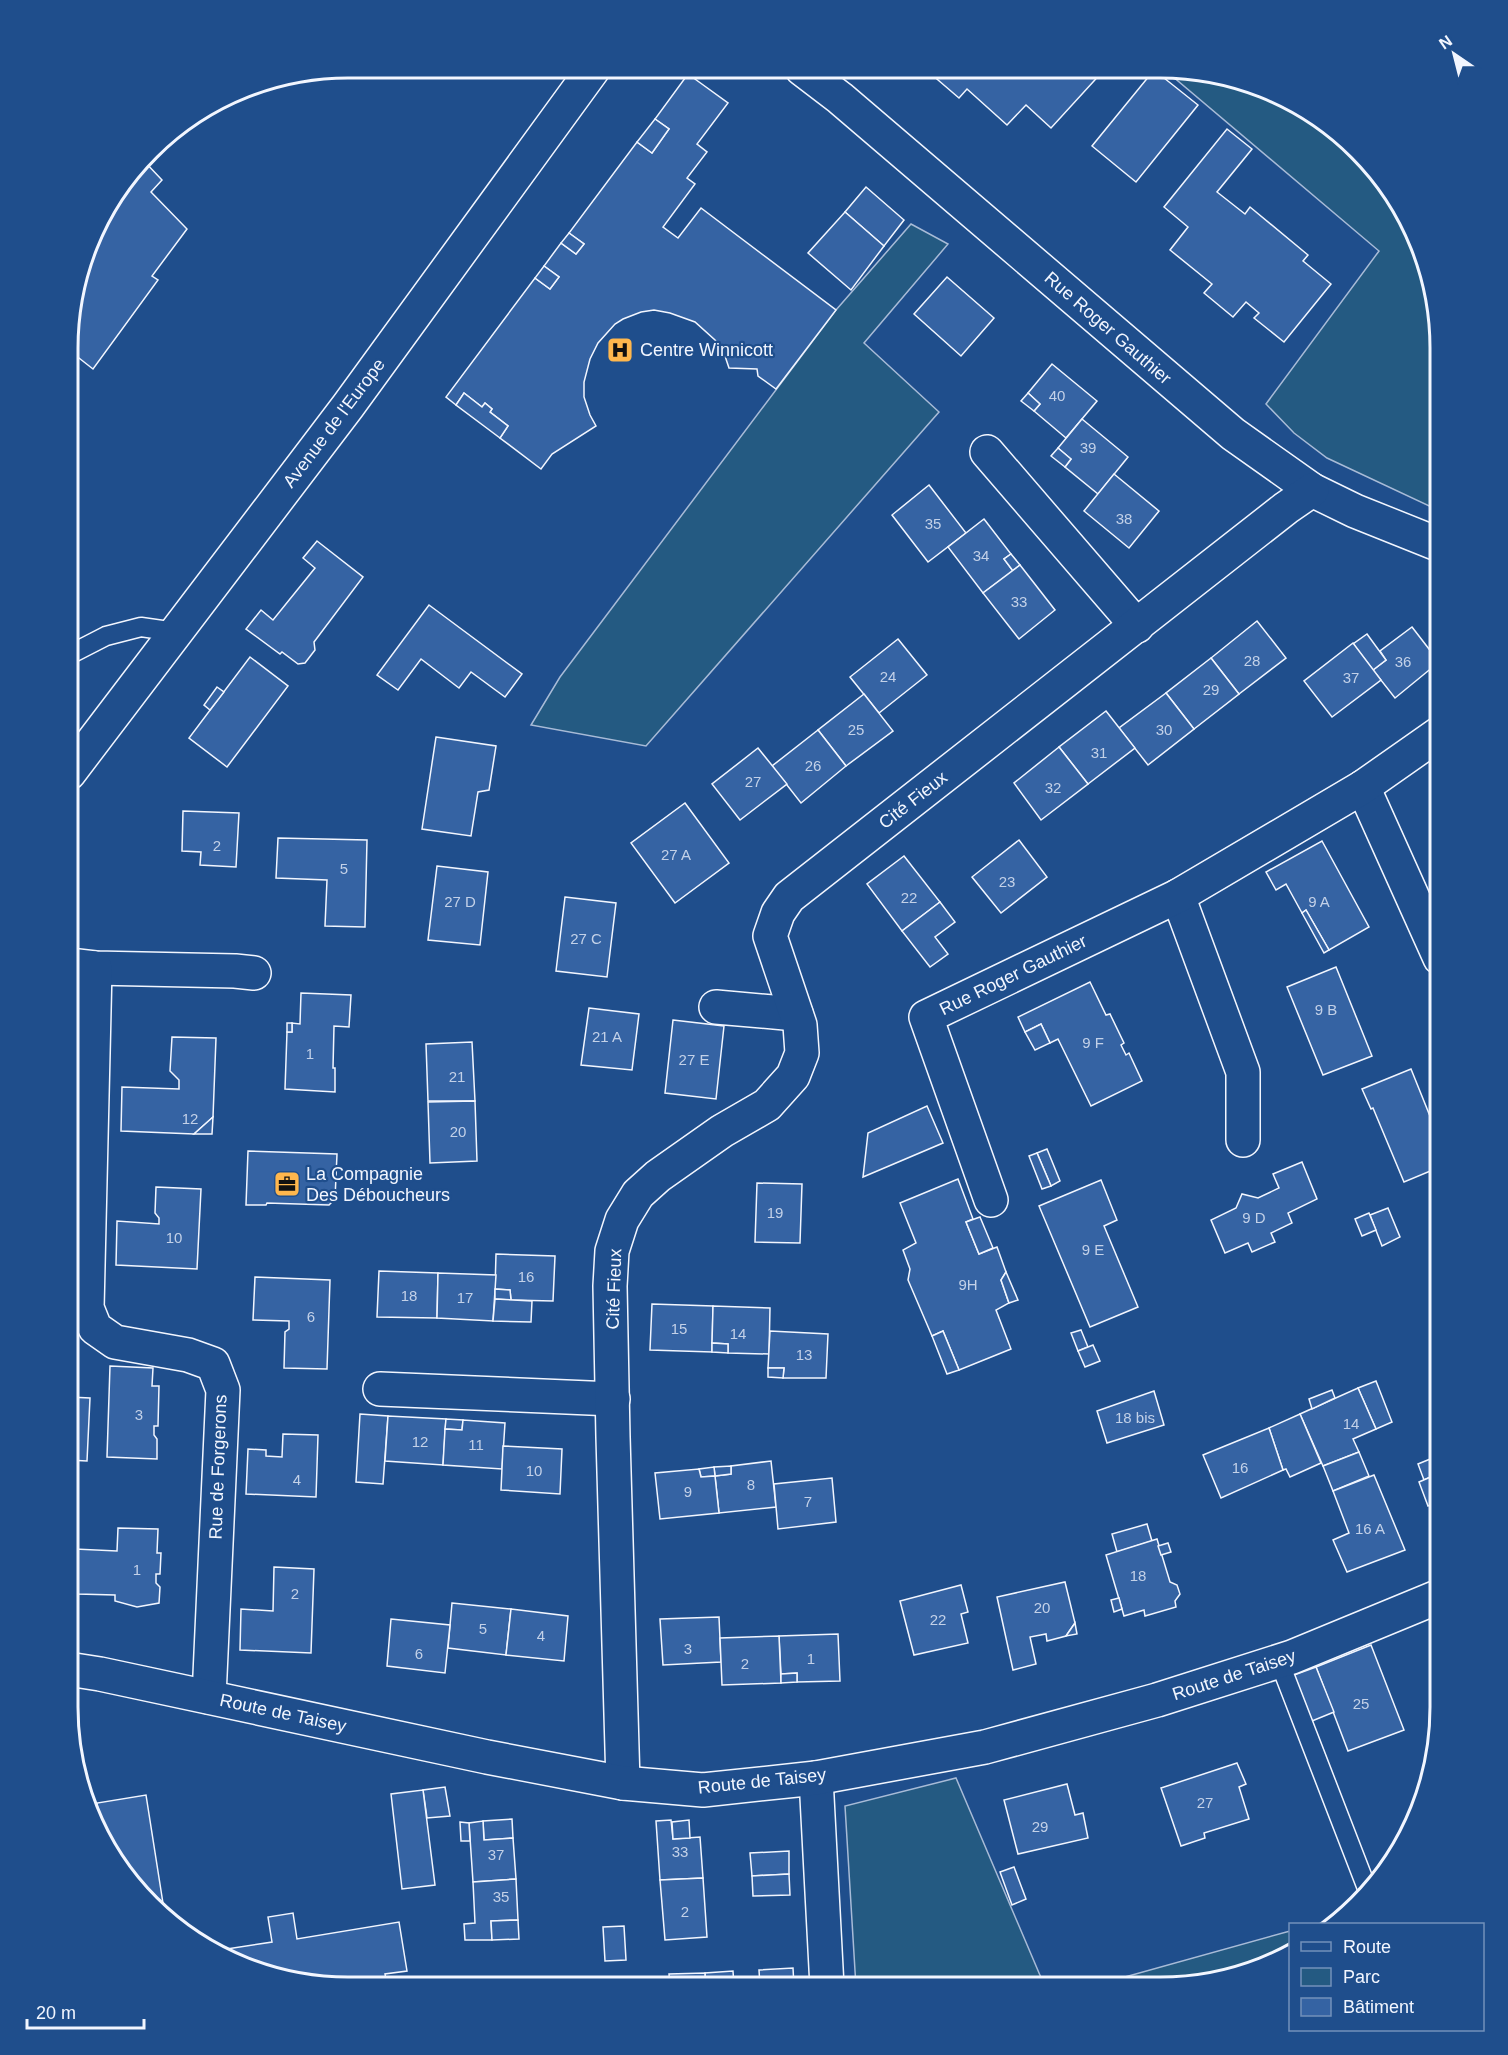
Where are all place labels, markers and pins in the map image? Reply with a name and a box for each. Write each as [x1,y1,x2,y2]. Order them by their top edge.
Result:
hospital icon: Centre Winnicott [605,335,635,365]
place label: Centre Winnicott [640,340,773,360]
place label: La Compagnie Des Déboucheurs [306,1164,450,1205]
office icon: La Compagnie Des Déboucheurs [272,1169,302,1199]

